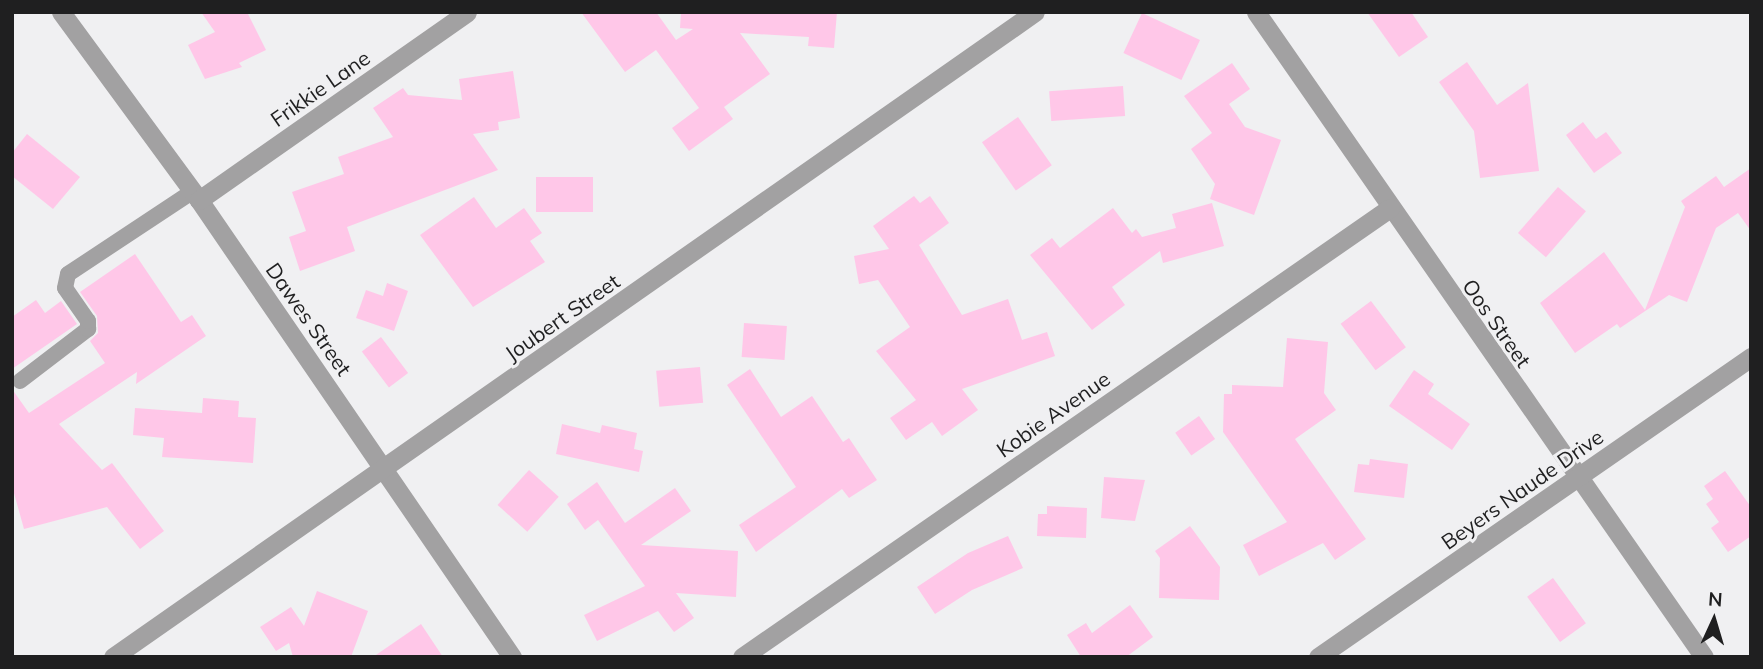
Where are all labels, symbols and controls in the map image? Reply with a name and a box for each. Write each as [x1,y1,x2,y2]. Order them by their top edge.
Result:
street label: Frikkie Lane [265,45,375,131]
street label: Dawes Street [261,258,357,380]
street label: Joubert Street [500,268,624,366]
street label: Oos Street [1457,274,1537,372]
street label: Kobie Avenue [991,366,1115,462]
street label: Beyers Naude Drive [1436,424,1608,554]
north arrow [1679,585,1749,655]
text: N [1707,587,1723,612]

